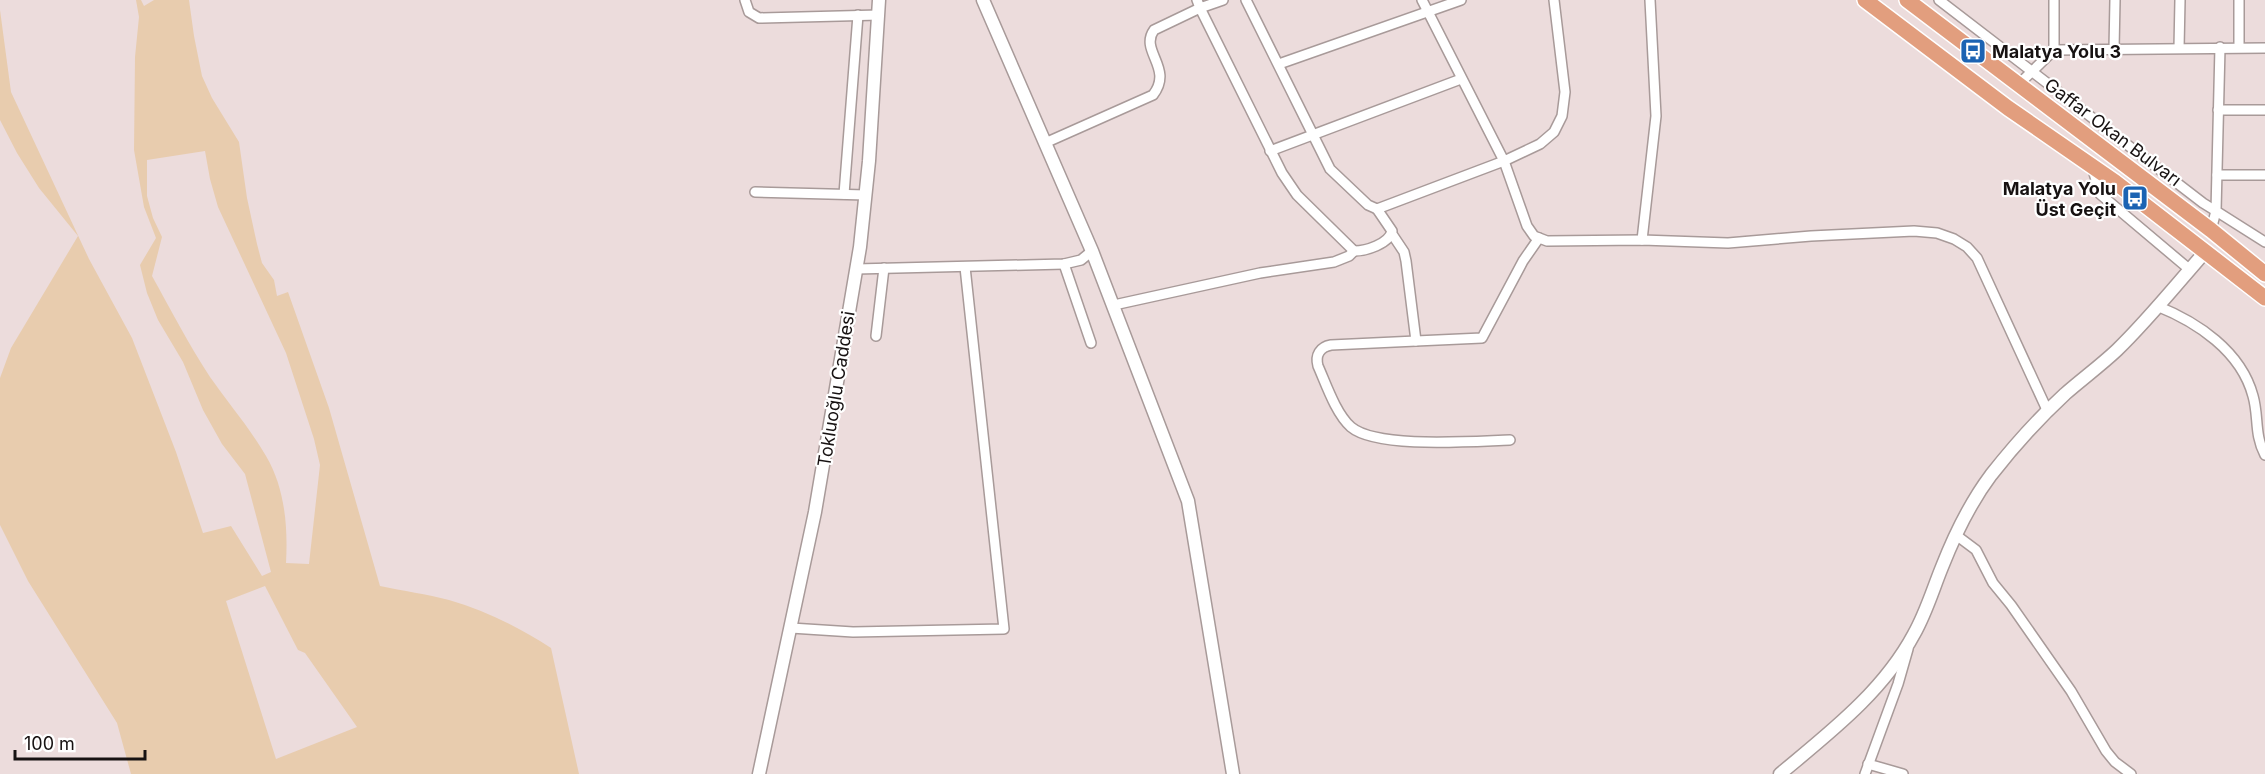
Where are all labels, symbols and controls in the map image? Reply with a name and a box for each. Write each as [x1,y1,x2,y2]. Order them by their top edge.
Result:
bus stop icon: Malatya Yolu 3 [1958,36,1988,66]
place label: Malatya Yolu 3 [1992,41,2121,62]
street label: Gaffar Okan Bulvarı [2041,74,2185,190]
place label: Malatya Yolu Üst Geçit [2003,178,2116,220]
bus stop icon: Malatya Yolu Üst Geçit [2120,183,2150,213]
street label: Tokluoğlu Caddesi [813,310,859,468]
scale bar [15,723,146,761]
text: 100 m [24,733,75,754]

